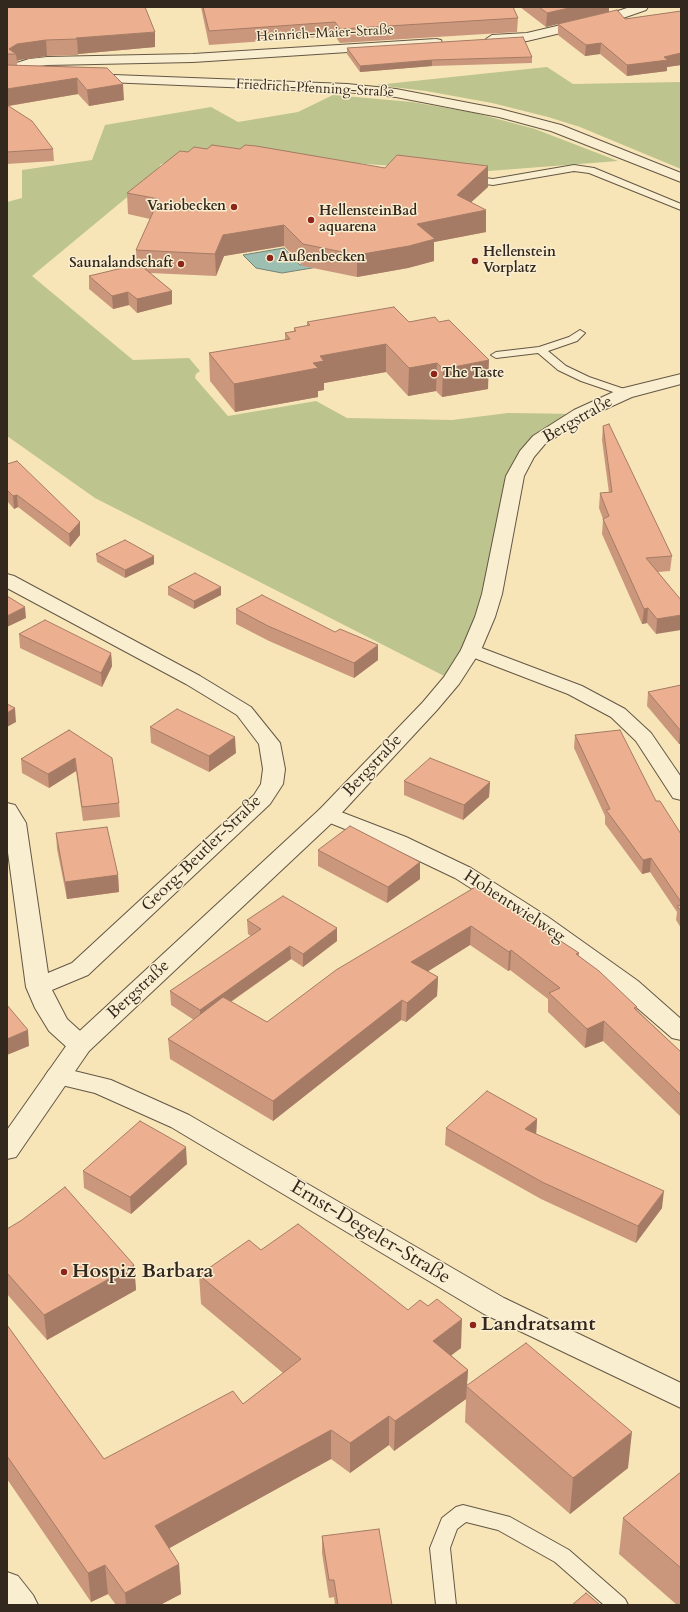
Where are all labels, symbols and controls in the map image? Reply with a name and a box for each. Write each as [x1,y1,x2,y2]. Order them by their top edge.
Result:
street label: Heinrich-Maier-Straße [256,22,394,46]
street label: Friedrich-Pfenning-Straße [236,76,394,102]
place label: Variobecken [147,199,226,215]
marker: Variobecken [229,202,239,212]
place label: HellensteinBad aquarena [319,204,417,236]
marker: HellensteinBad aquarena [306,215,316,225]
place label: Hellenstein Vorplatz [483,245,556,278]
place label: Außenbecken [278,250,365,266]
marker: Außenbecken [265,253,275,263]
place label: Saunalandschaft [69,256,173,272]
marker: Hellenstein Vorplatz [470,256,480,266]
marker: Saunalandschaft [176,259,186,269]
place label: The Taste [442,366,504,382]
marker: The Taste [429,369,439,379]
street label: Bergstraße [539,392,617,448]
street label: Bergstraße [339,731,407,801]
street label: Georg-Beutler-Straße [138,792,266,916]
street label: Hohentwielweg [459,867,569,947]
street label: Bergstraße [104,956,174,1024]
street label: Ernst-Degeler-Straße [286,1176,454,1290]
place label: Hospiz Barbara [72,1260,213,1284]
marker: Hospiz Barbara [59,1267,69,1277]
place label: Landratsamt [481,1313,596,1337]
marker: Landratsamt [468,1320,478,1330]

